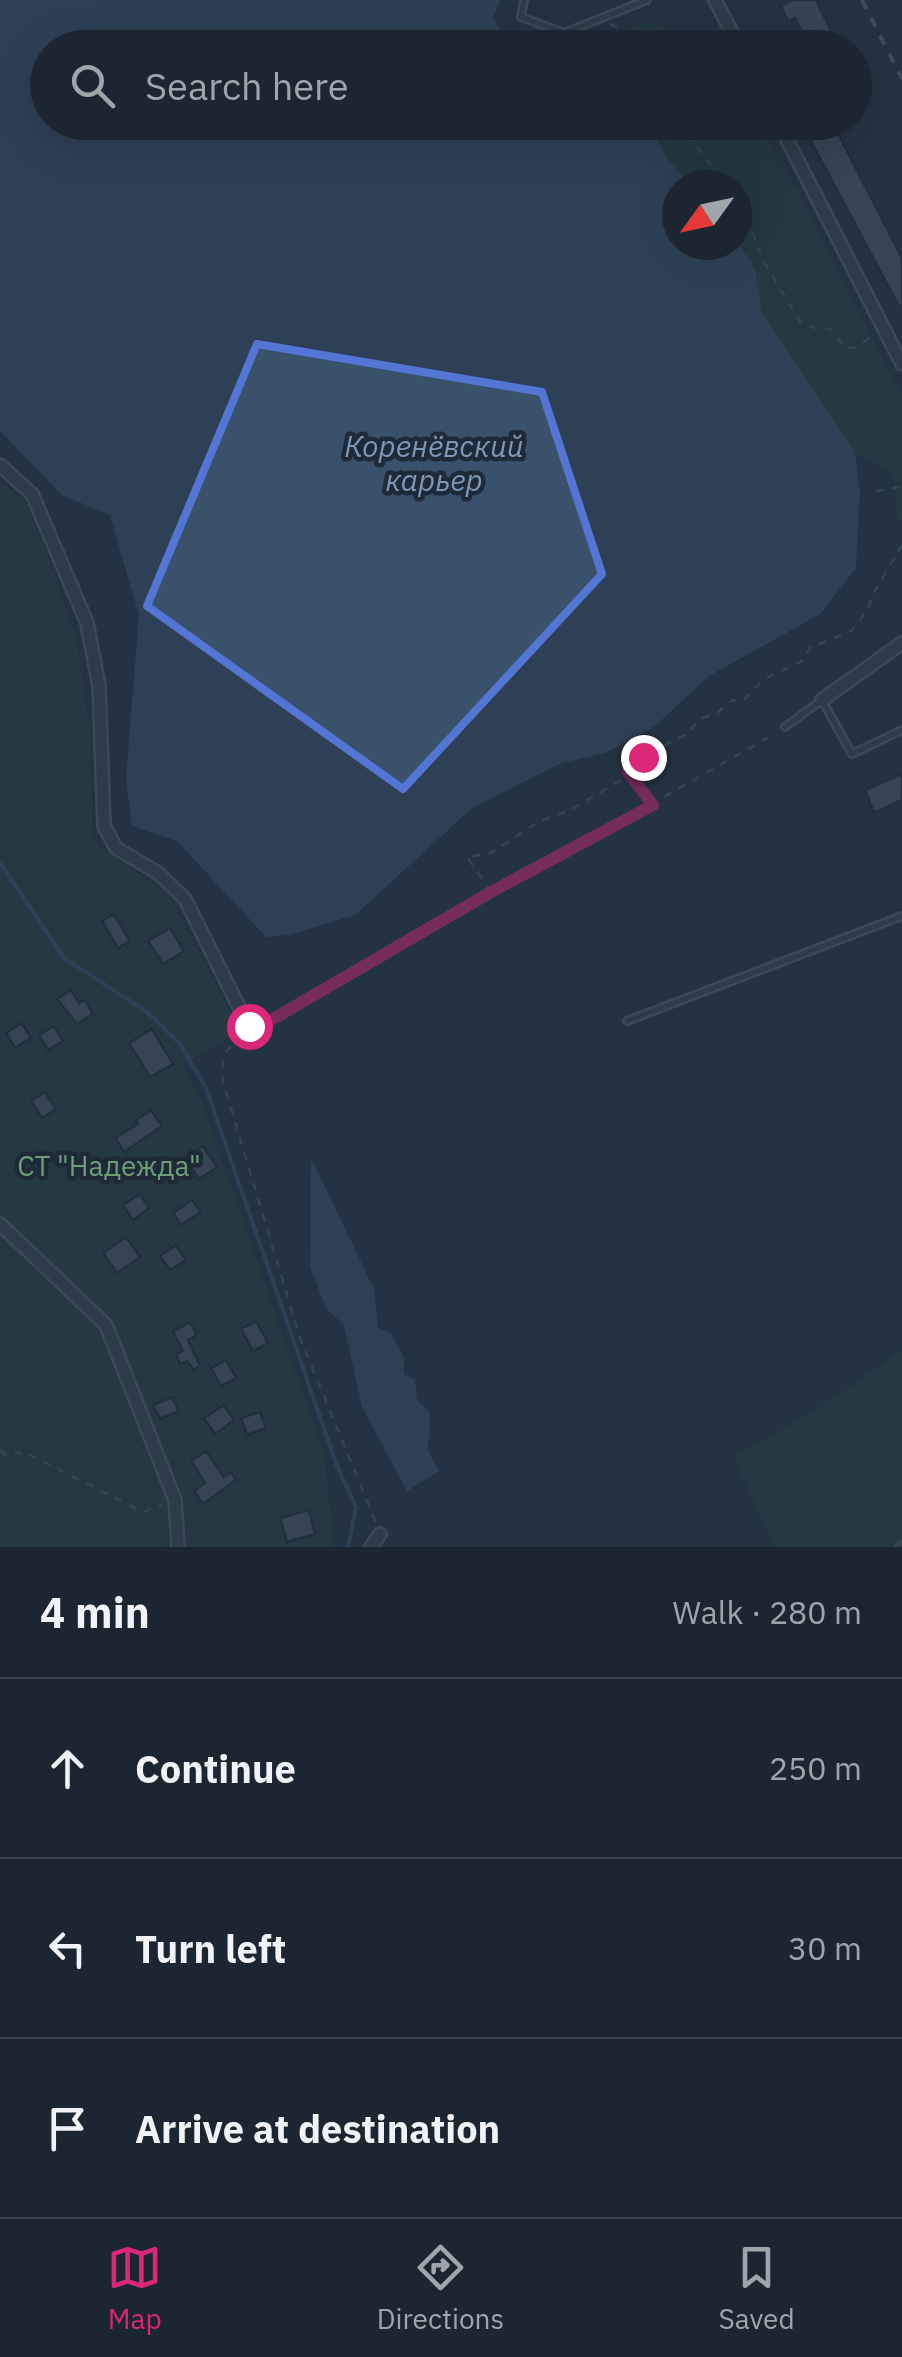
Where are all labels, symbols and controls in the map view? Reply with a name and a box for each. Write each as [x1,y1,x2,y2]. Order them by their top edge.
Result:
search box [30,30,872,140]
icon: search [65,58,120,113]
text: Search here [145,61,349,110]
north arrow [662,170,752,260]
water label: Коренёвский карьер [344,426,524,499]
route end [621,735,667,781]
route start [227,1004,273,1050]
park label: СТ "Надежда" [17,1147,201,1184]
text: 4 min [40,1585,150,1640]
text: Walk · 280 m [673,1591,862,1633]
icon: ahead [40,1741,95,1796]
text: Continue [135,1744,296,1793]
text: 250 m [769,1747,862,1789]
icon: left [40,1921,95,1976]
text: Turn left [135,1924,286,1973]
text: 30 m [788,1927,862,1969]
icon: arrive [40,2101,95,2156]
text: Arrive at destination [135,2104,500,2153]
tab: Map [107,2240,162,2337]
tab: Directions [377,2240,504,2337]
tab: Saved [719,2240,795,2337]

